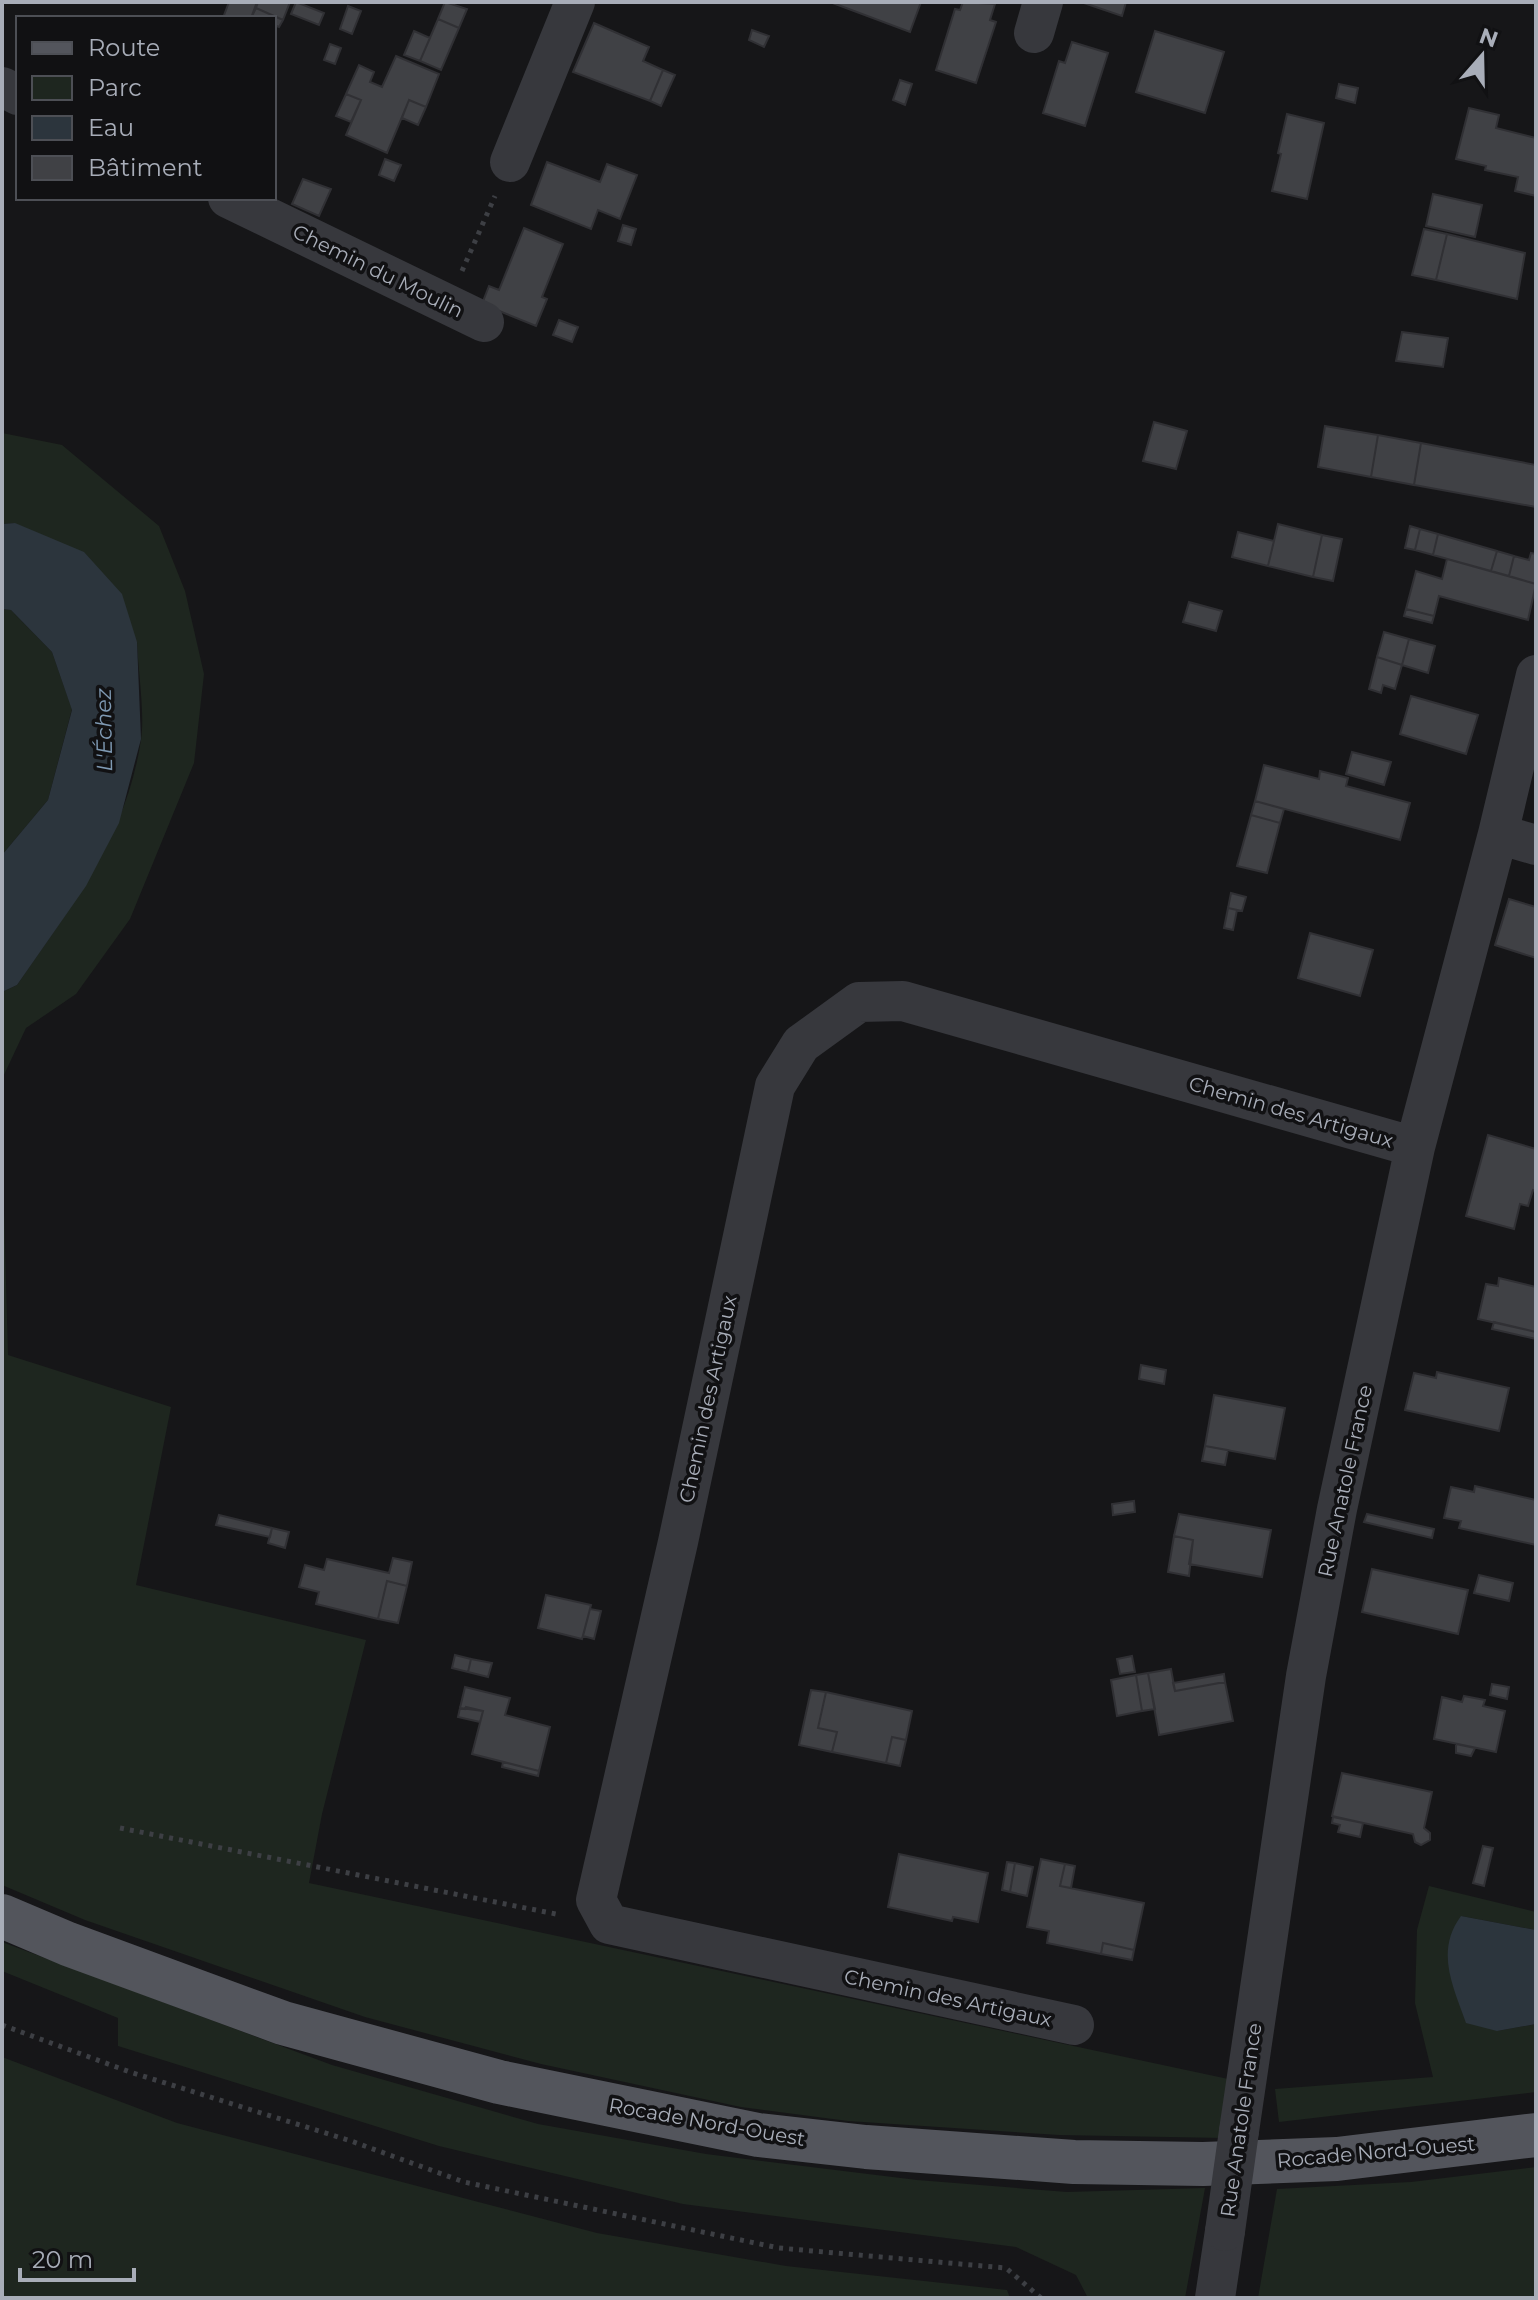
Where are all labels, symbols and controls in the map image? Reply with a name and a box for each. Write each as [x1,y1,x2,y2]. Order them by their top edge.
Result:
legend [16,16,276,200]
north arrow [1442,16,1522,96]
text: N [1476,22,1502,53]
text: Route [88,33,160,62]
text: Parc [88,73,142,102]
text: Eau [88,113,134,142]
text: Bâtiment [88,153,203,182]
street label: Chemin du Moulin [289,219,467,323]
water label: L'Échez [90,687,118,772]
street label: Chemin des Artigaux [1186,1071,1396,1153]
street label: Chemin des Artigaux [674,1293,742,1505]
street label: Rue Anatole France [1313,1383,1377,1579]
street label: Chemin des Artigaux [842,1964,1054,2032]
street label: Rue Anatole France [1215,2021,1267,2219]
street label: Rocade Nord-Ouest [607,2093,807,2151]
street label: Rocade Nord-Ouest [1276,2131,1476,2173]
scale bar [20,2232,134,2282]
text: 20 m [32,2245,93,2274]

